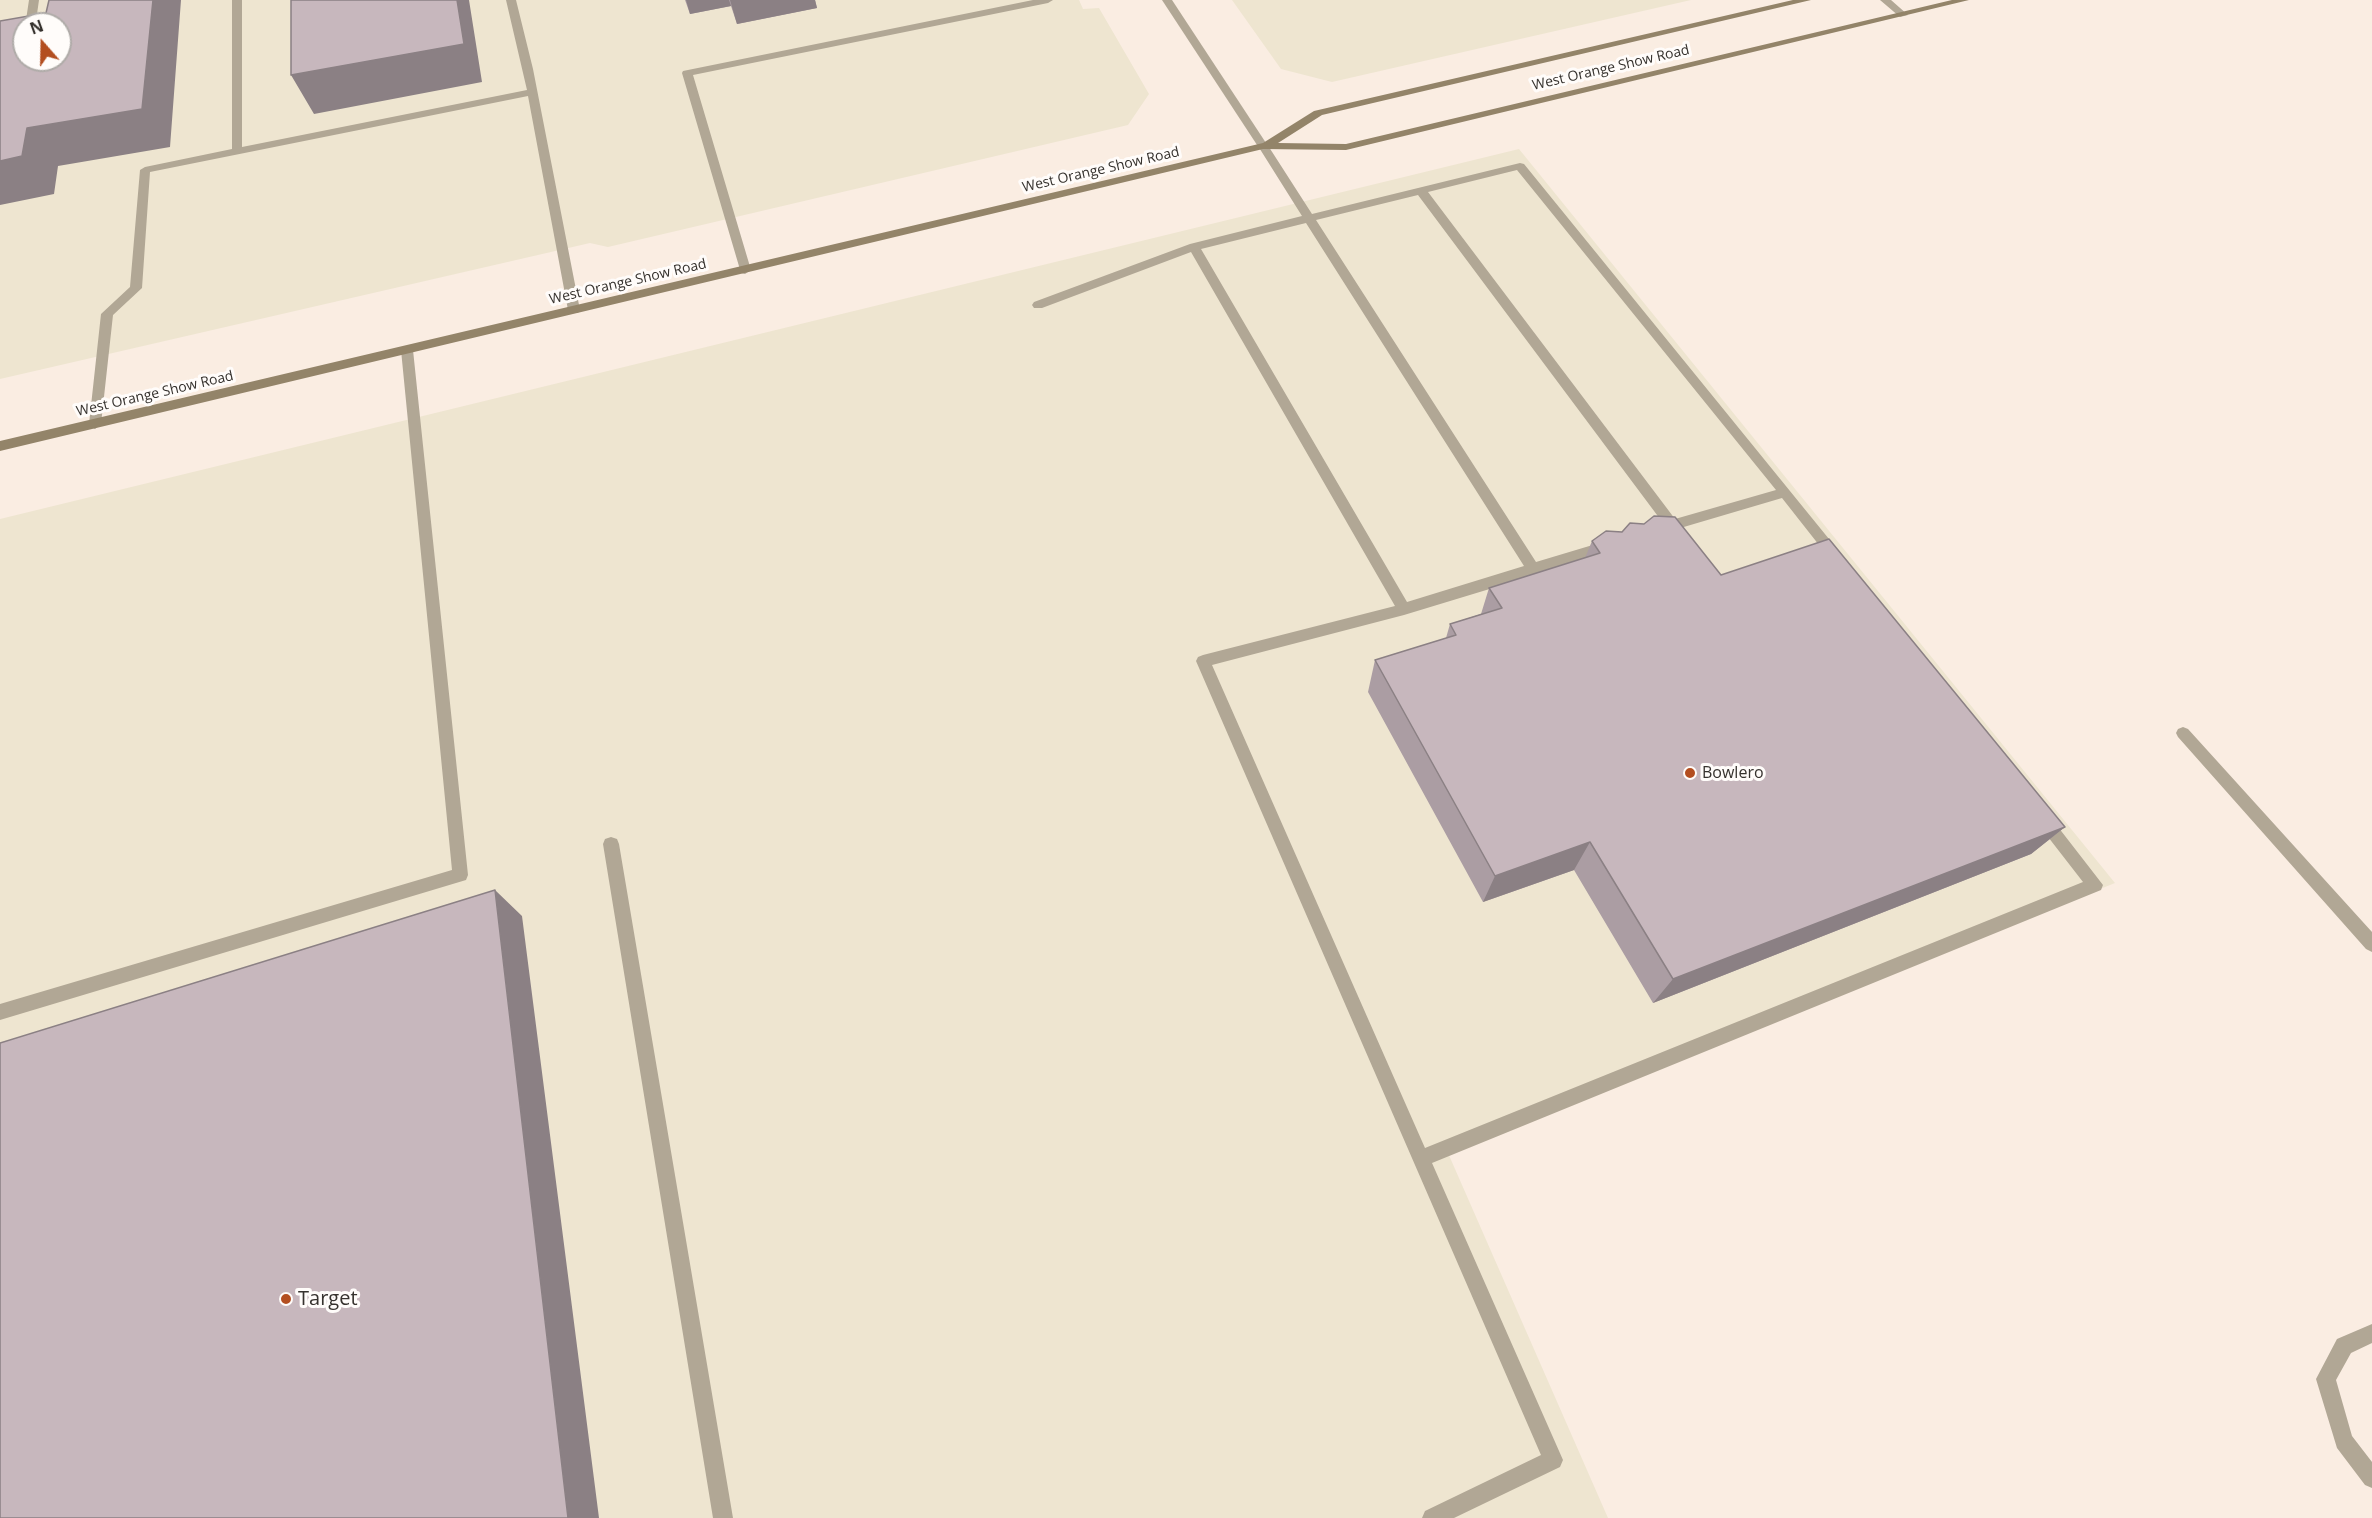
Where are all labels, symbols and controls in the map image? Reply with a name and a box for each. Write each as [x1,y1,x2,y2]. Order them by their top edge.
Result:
north arrow [12,12,72,72]
text: N [27,14,46,40]
street label: West Orange Show Road [1531,42,1691,94]
street label: West Orange Show Road [1021,144,1181,196]
street label: West Orange Show Road [548,256,708,308]
street label: West Orange Show Road [75,368,235,420]
place label: Bowlero [1702,763,1764,783]
marker: Bowlero [1683,766,1697,780]
place label: Target [298,1287,358,1311]
marker: Target [279,1292,293,1306]

